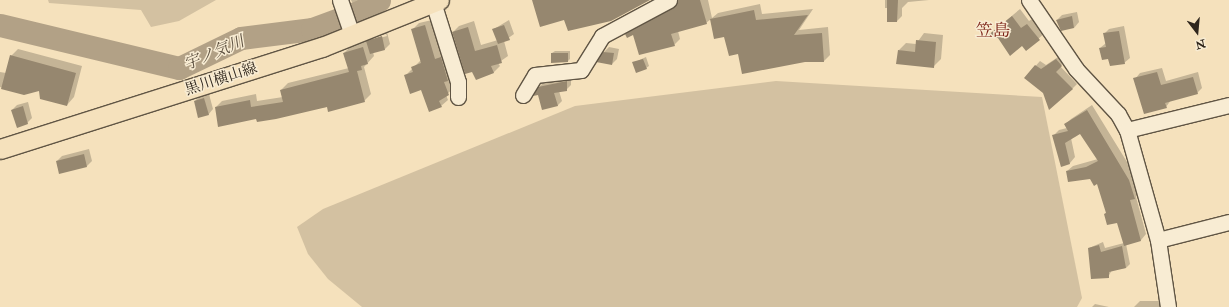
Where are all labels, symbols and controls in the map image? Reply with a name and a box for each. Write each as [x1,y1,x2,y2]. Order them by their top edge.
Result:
north arrow [1177,12,1217,52]
district label: 笠島 [976,21,1010,41]
water label: 宇ノ気川 [181,32,247,74]
text: N [1194,36,1207,52]
street label: 黒川横山線 [183,59,259,99]

